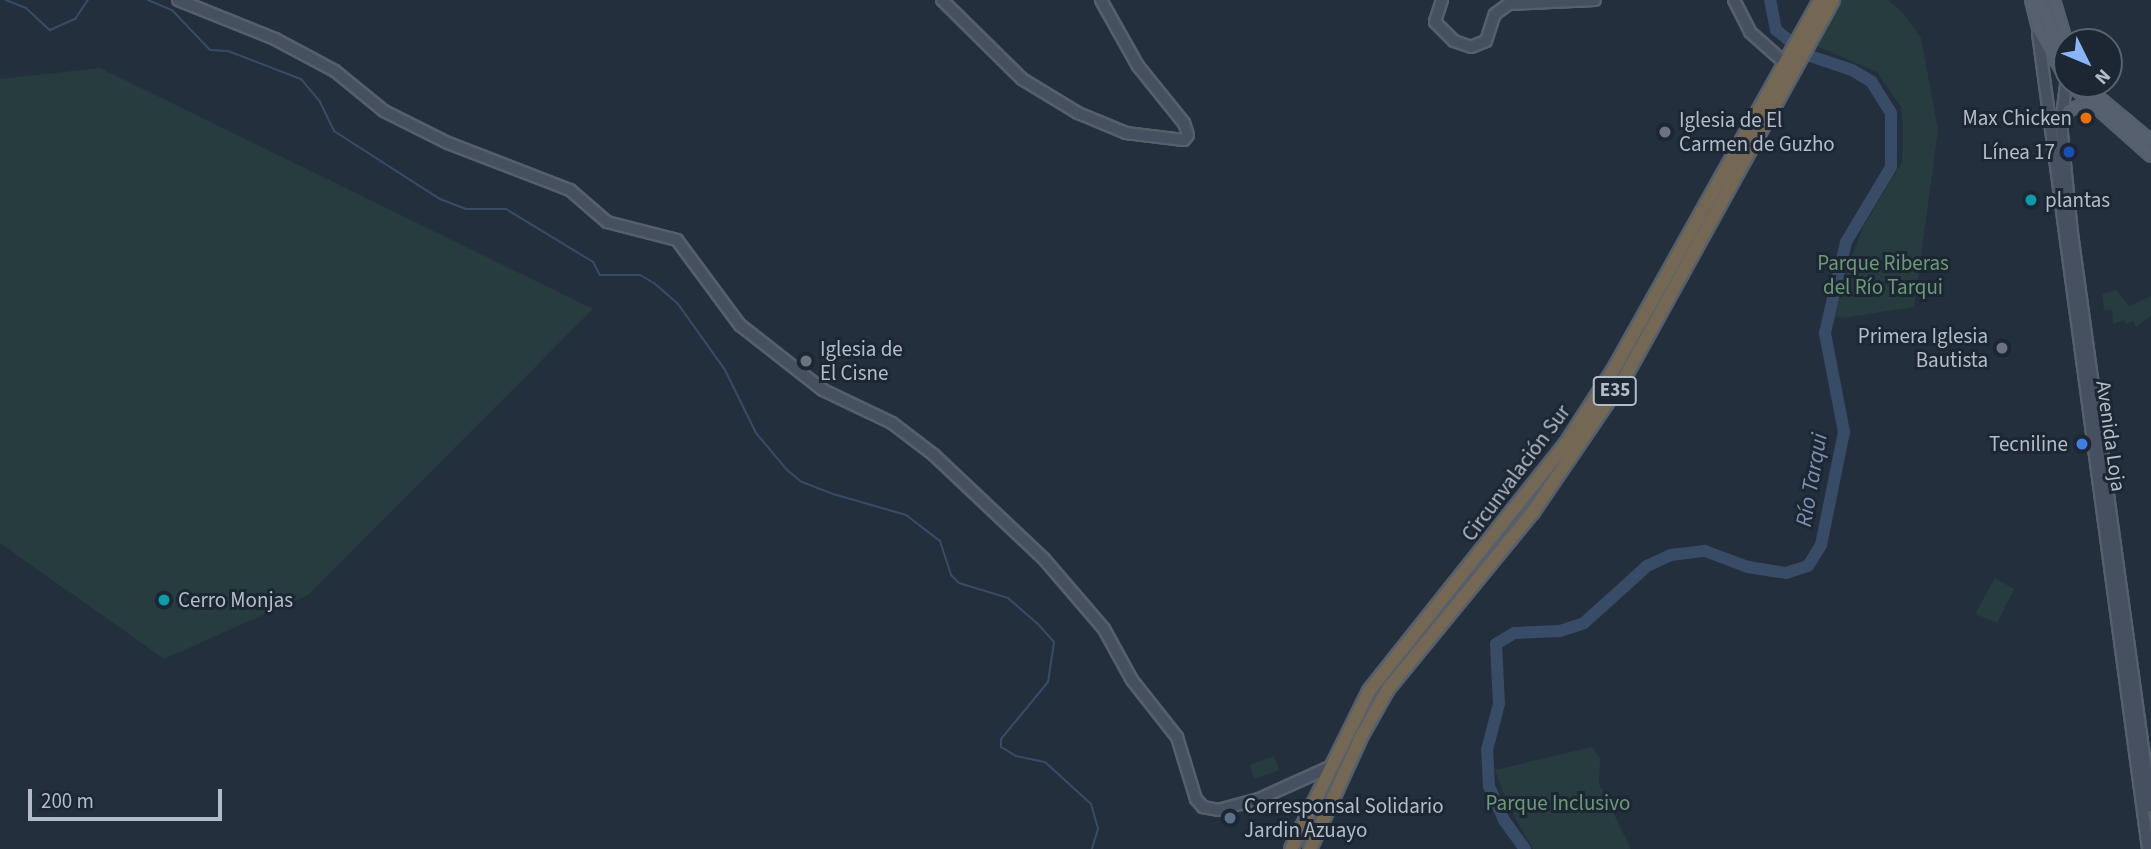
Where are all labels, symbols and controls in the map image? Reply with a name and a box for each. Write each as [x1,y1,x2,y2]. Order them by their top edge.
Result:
north arrow [2053,28,2123,98]
text: N [2088,62,2116,90]
place label: Max Chicken [1963,105,2072,131]
place label: Iglesia de El Carmen de Guzho [1679,107,1835,157]
marker: Max Chicken [2078,110,2094,126]
marker: Iglesia de El Carmen de Guzho [1657,124,1673,140]
place label: Línea 17 [1982,139,2055,165]
marker: Línea 17 [2061,144,2077,160]
place label: plantas [2045,187,2110,213]
marker: plantas [2023,192,2039,208]
park label: Parque Riberas del Río Tarqui [1817,250,1949,300]
place label: Primera Iglesia Bautista [1858,323,1988,373]
place label: Iglesia de El Cisne [820,336,903,386]
marker: Primera Iglesia Bautista [1994,340,2010,356]
marker: Iglesia de El Cisne [798,353,814,369]
road number: E35 [1592,376,1638,406]
street label: Avenida Loja [2091,379,2131,493]
street label: Circunvalación Sur [1456,400,1576,546]
water label: Río Tarqui [1790,431,1834,529]
place label: Tecniline [1989,431,2068,457]
marker: Tecniline [2074,436,2090,452]
place label: Cerro Monjas [178,587,293,613]
marker: Cerro Monjas [156,592,172,608]
scale bar [32,776,226,820]
text: 200 m [41,786,94,816]
park label: Parque Inclusivo [1486,790,1630,816]
place label: Corresponsal Solidario Jardin Azuayo [1244,793,1444,843]
marker: Corresponsal Solidario Jardin Azuayo [1222,810,1238,826]

